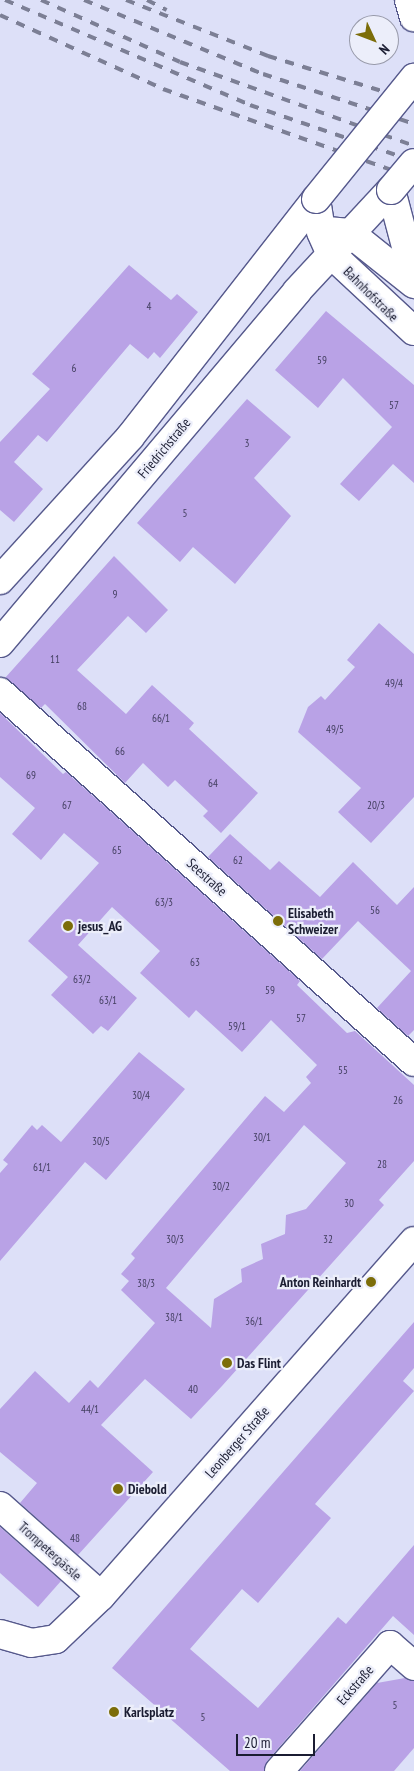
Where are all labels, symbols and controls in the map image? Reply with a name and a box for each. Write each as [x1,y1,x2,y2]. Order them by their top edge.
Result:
north arrow [349,15,399,65]
text: N [375,41,393,58]
street label: Bahnhofstraße [340,263,402,325]
house number: 4 [147,299,151,313]
house number: 59 [317,353,327,367]
house number: 6 [72,361,76,375]
house number: 57 [389,398,399,412]
street label: Friedrichstraße [134,415,194,481]
house number: 3 [245,436,249,450]
house number: 5 [183,506,187,520]
house number: 9 [113,587,117,601]
house number: 11 [50,652,60,666]
house number: 49/4 [385,676,403,690]
house number: 68 [77,699,87,713]
house number: 66/1 [152,711,170,725]
house number: 49/5 [326,722,344,736]
house number: 66 [115,744,125,758]
house number: 69 [26,768,36,782]
house number: 64 [208,776,218,790]
house number: 67 [62,798,72,812]
house number: 20/3 [367,798,385,812]
house number: 65 [112,843,122,857]
house number: 62 [233,853,243,867]
street label: Seestraße [184,855,230,899]
house number: 63/3 [155,895,173,909]
house number: 56 [370,903,380,917]
place label: Elisabeth Schweizer [288,905,338,938]
marker: Elisabeth Schweizer [272,915,284,927]
place label: jesus_AG [78,918,122,934]
marker: jesus_AG [62,920,74,932]
house number: 63 [190,955,200,969]
house number: 63/2 [73,972,91,986]
house number: 59 [265,983,275,997]
house number: 63/1 [99,993,117,1007]
house number: 57 [296,1011,306,1025]
house number: 59/1 [228,1019,246,1033]
house number: 55 [338,1063,348,1077]
house number: 30/4 [132,1088,150,1102]
house number: 26 [393,1093,403,1107]
house number: 30/1 [253,1130,271,1144]
house number: 30/5 [92,1134,110,1148]
house number: 28 [377,1157,387,1171]
house number: 61/1 [33,1160,51,1174]
house number: 30/2 [212,1179,230,1193]
house number: 30 [344,1196,354,1210]
house number: 30/3 [166,1232,184,1246]
house number: 32 [323,1232,333,1246]
place label: Anton Reinhardt [280,1274,361,1290]
house number: 38/3 [137,1276,155,1290]
marker: Anton Reinhardt [365,1276,377,1288]
house number: 38/1 [165,1310,183,1324]
house number: 36/1 [245,1314,263,1328]
place label: Das Flint [237,1355,281,1371]
marker: Das Flint [221,1357,233,1369]
house number: 40 [188,1382,198,1396]
house number: 44/1 [81,1402,99,1416]
street label: Leonberger Straße [201,1403,273,1481]
place label: Diebold [128,1481,167,1497]
marker: Diebold [112,1483,124,1495]
street label: Trompetergässle [15,1518,85,1584]
house number: 48 [70,1531,80,1545]
street label: Eckstraße [333,1662,377,1708]
house number: 5 [393,1698,397,1712]
place label: Karlsplatz [124,1704,174,1720]
marker: Karlsplatz [108,1706,120,1718]
house number: 5 [201,1710,205,1724]
scale bar [239,1724,318,1756]
text: 20 m [244,1733,270,1752]

